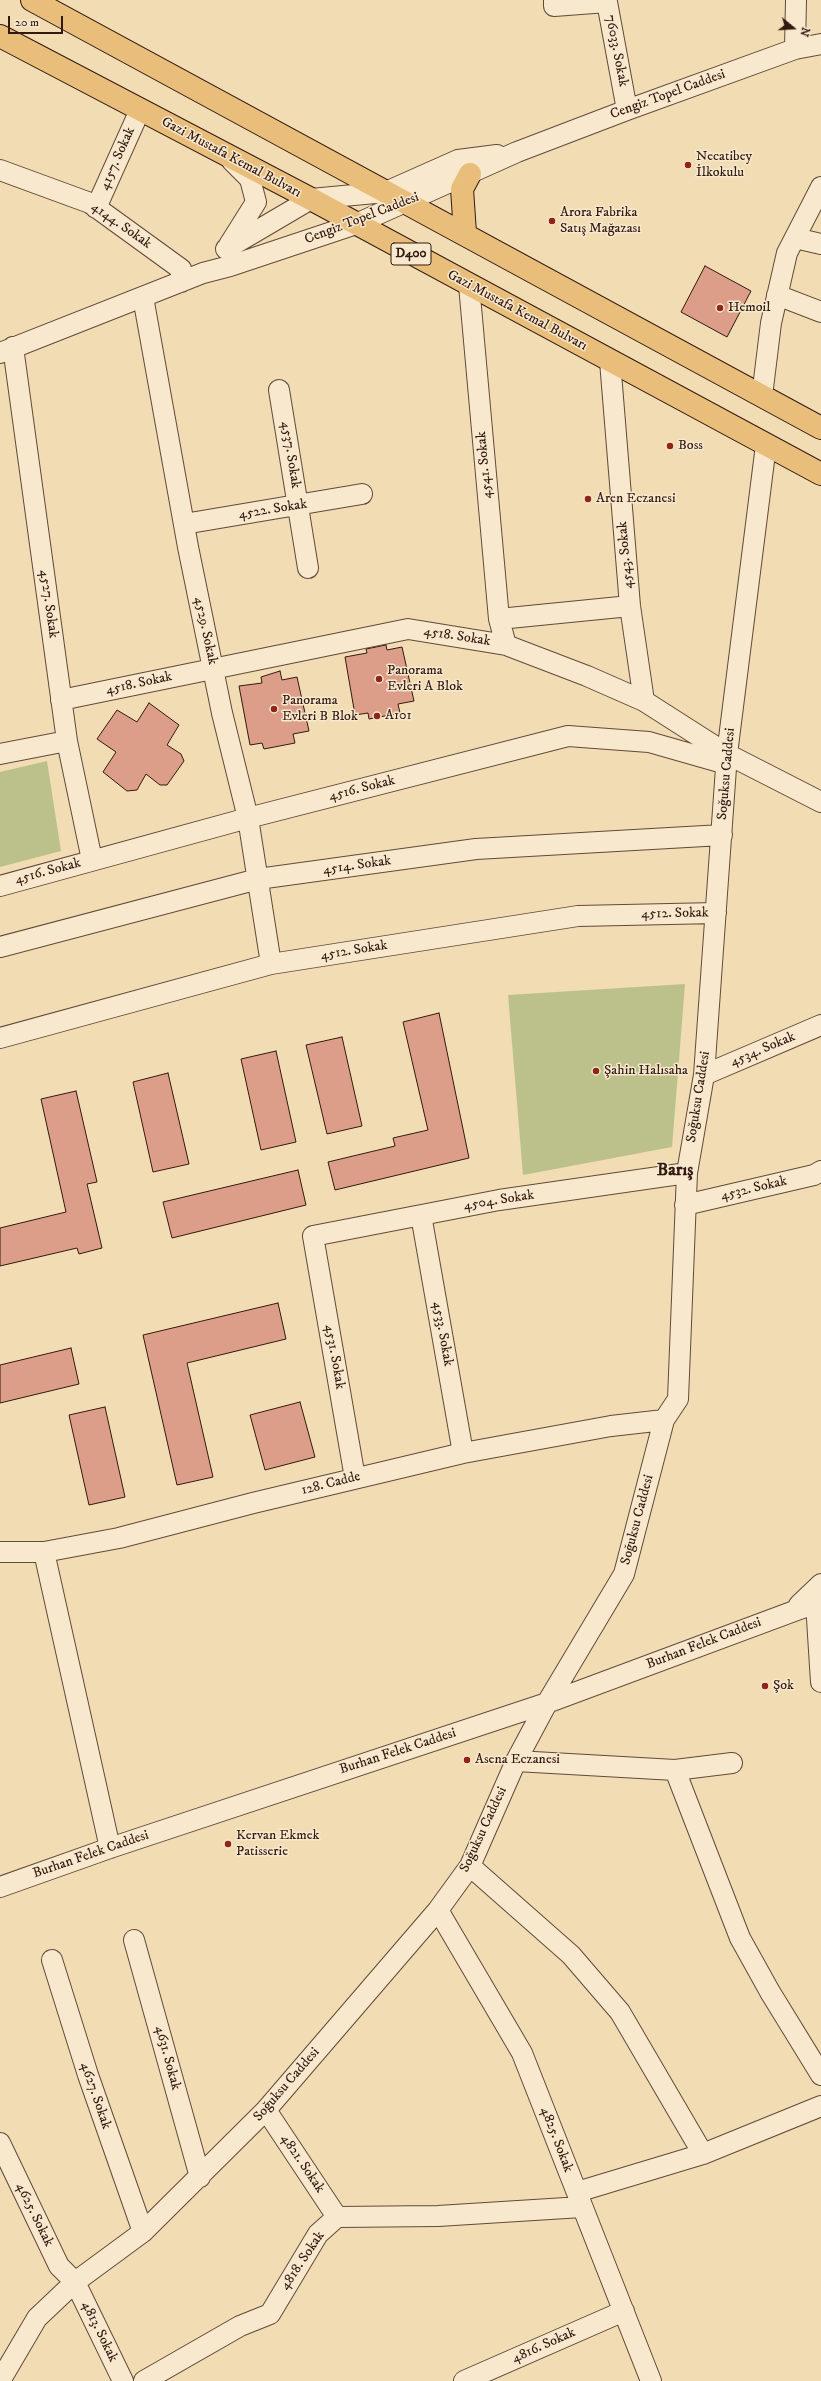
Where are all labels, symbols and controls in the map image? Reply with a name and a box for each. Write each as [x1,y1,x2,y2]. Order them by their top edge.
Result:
scale bar [10,8,65,34]
north arrow [773,8,813,48]
street label: 76033. Sokak [601,14,631,88]
text: 20 m [15,15,39,30]
text: N [796,25,812,38]
street label: Cengiz Topel Caddesi [608,66,728,124]
street label: Gazi Mustafa Kemal Bulvarı [158,114,304,202]
street label: 4157. Sokak [97,125,139,193]
place label: Necatibey İlkokulu [696,149,752,182]
marker: Necatibey İlkokulu [683,160,693,170]
street label: Cengiz Topel Caddesi [302,189,422,249]
street label: 4144. Sokak [88,199,154,253]
place label: Arora Fabrika Satış Mağazası [560,205,641,238]
marker: Arora Fabrika Satış Mağazası [547,216,557,226]
road number: D400 [391,243,431,265]
street label: Gazi Mustafa Kemal Bulvarı [444,267,590,355]
place label: Hemoil [728,300,770,316]
marker: Hemoil [715,303,725,313]
street label: 4537. Sokak [276,420,304,490]
street label: 4541. Sokak [474,431,496,499]
place label: Boss [678,438,703,454]
marker: Boss [665,441,675,451]
place label: Aren Eczanesi [596,491,676,507]
marker: Aren Eczanesi [583,494,593,504]
street label: 4522. Sokak [238,496,308,524]
street label: 4543. Sokak [615,521,637,589]
street label: 4527. Sokak [35,569,61,639]
street label: 4529. Sokak [190,595,220,667]
street label: 4518. Sokak [422,623,492,651]
place label: Panorama Evleri A Blok [387,663,463,696]
street label: 4518. Sokak [104,669,174,699]
marker: Panorama Evleri A Blok [374,674,384,684]
place label: Panorama Evleri B Blok [282,693,358,726]
marker: Panorama Evleri B Blok [269,704,279,714]
place label: A101 [385,708,412,724]
marker: A101 [372,711,382,721]
street label: Soğuksu Caddesi [715,727,739,821]
street label: 4516. Sokak [327,773,397,805]
street label: 4514. Sokak [322,853,392,879]
street label: 4516. Sokak [13,855,83,889]
street label: 4512. Sokak [641,905,709,923]
street label: 4512. Sokak [319,937,389,965]
street label: 4534. Sokak [728,1029,798,1071]
street label: Soğuksu Caddesi [683,1050,715,1144]
place label: Şahin Halısaha [604,1063,688,1079]
marker: Şahin Halısaha [591,1066,601,1076]
district label: Barış [657,1160,693,1182]
street label: 4532. Sokak [719,1173,789,1205]
street label: 4504. Sokak [463,1187,535,1215]
street label: 4533. Sokak [428,1300,456,1368]
street label: 4531. Sokak [320,1323,348,1391]
street label: 128. Cadde [300,1469,362,1499]
street label: Soğuksu Caddesi [618,1473,658,1567]
street label: Burhan Felek Caddesi [644,1614,764,1674]
place label: Şok [773,1678,794,1694]
marker: Şok [760,1681,770,1691]
street label: Burhan Felek Caddesi [338,1725,458,1779]
place label: Asena Eczanesi [475,1752,560,1768]
marker: Asena Eczanesi [462,1755,472,1765]
street label: Soğuksu Caddesi [457,1785,511,1875]
street label: Burhan Felek Caddesi [31,1827,151,1883]
place label: Kervan Ekmek Patisserie [236,1828,319,1860]
marker: Kervan Ekmek Patisserie [223,1839,233,1849]
street label: 4631. Sokak [150,2024,184,2092]
street label: Soğuksu Caddesi [250,2045,324,2125]
street label: 4627. Sokak [76,2060,114,2132]
street label: 4825. Sokak [536,2105,576,2175]
street label: 4821. Sokak [276,2131,328,2197]
street label: 4625. Sokak [11,2180,57,2250]
street label: 4818. Sokak [277,2228,329,2294]
street label: 4813. Sokak [77,2299,121,2365]
street label: 4816. Sokak [510,2325,578,2367]

